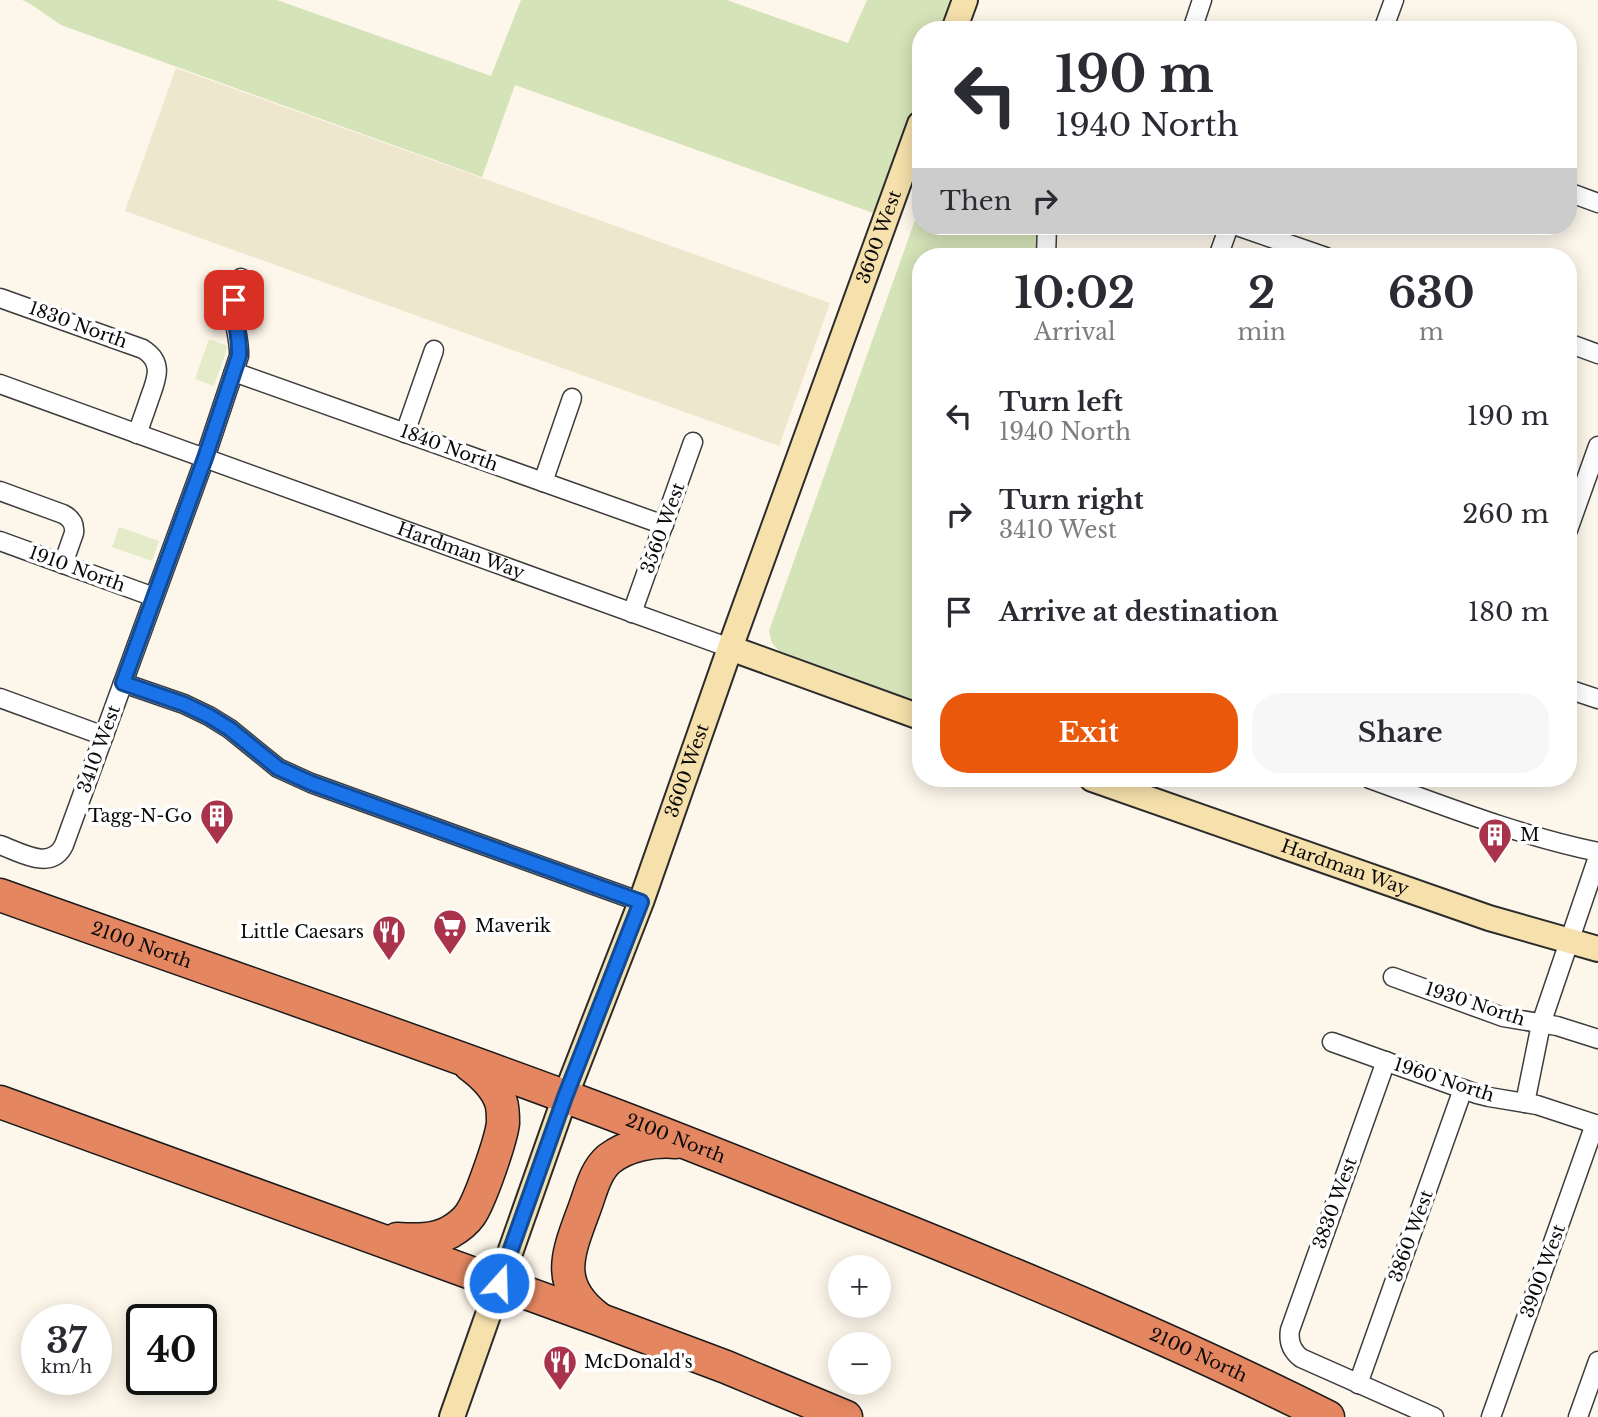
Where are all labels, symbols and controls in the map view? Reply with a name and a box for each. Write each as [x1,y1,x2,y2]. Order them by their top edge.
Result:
text: 190 m [1055,44,1214,105]
icon: left [940,49,1031,140]
text: 1940 North [1055,105,1239,145]
icon: right [1026,182,1064,220]
text: Then [940,185,1012,217]
street label: 3600 West [852,187,906,287]
text: 10:02 [1014,267,1135,319]
text: 2 [1248,267,1275,319]
text: 630 [1388,267,1475,319]
pin [204,270,264,330]
icon: arrive [215,281,253,319]
street label: 1830 North [26,297,130,353]
text: Arrival [1034,318,1115,346]
text: min [1237,318,1286,346]
text: m [1419,318,1444,346]
text: Turn left [999,386,1123,418]
icon: left [940,397,978,435]
text: 190 m [1467,400,1549,432]
text: 1940 North [999,418,1131,446]
street label: 1840 North [397,420,501,476]
street label: 3560 West [636,479,690,577]
text: Turn right [999,484,1144,516]
icon: right [940,495,978,533]
text: 260 m [1462,498,1549,530]
text: 3410 West [999,516,1117,544]
street label: Hardman Way [394,517,528,584]
street label: 1910 North [26,541,128,597]
icon: arrive [940,593,978,631]
text: Arrive at destination [999,596,1279,628]
text: 180 m [1468,596,1549,628]
button: Exit [940,693,1238,773]
button: Share [1252,693,1549,773]
street label: 3410 West [73,702,125,796]
street label: 3600 West [661,720,714,820]
building icon: Tagg-N-Go [198,797,236,846]
place label: Tagg-N-Go [88,805,192,827]
building icon: M [1476,816,1514,865]
place label: M [1520,824,1540,846]
street label: Hardman Way [1278,835,1412,900]
supermarket icon: Maverik [431,907,469,956]
restaurant icon: Little Caesars [370,913,408,962]
place label: Maverik [475,915,551,937]
street label: 2100 North [88,917,195,973]
place label: Little Caesars [240,921,364,943]
street label: 1930 North [1422,977,1528,1031]
street label: 1960 North [1391,1053,1497,1107]
street label: 2100 North [622,1109,728,1168]
street label: 3830 West [1308,1154,1362,1252]
street label: 3860 West [1384,1187,1438,1285]
street label: 3900 West [1516,1221,1570,1321]
position arrow [462,1246,536,1320]
map controls [828,1255,891,1395]
button: + [828,1255,891,1318]
speed limit sign: 40 [126,1304,217,1395]
text: 37 [46,1319,87,1362]
street label: 2100 North [1146,1323,1251,1387]
button: − [828,1332,891,1395]
restaurant icon: McDonald's [541,1343,579,1392]
place label: McDonald's [584,1351,693,1373]
text: km/h [41,1356,92,1378]

